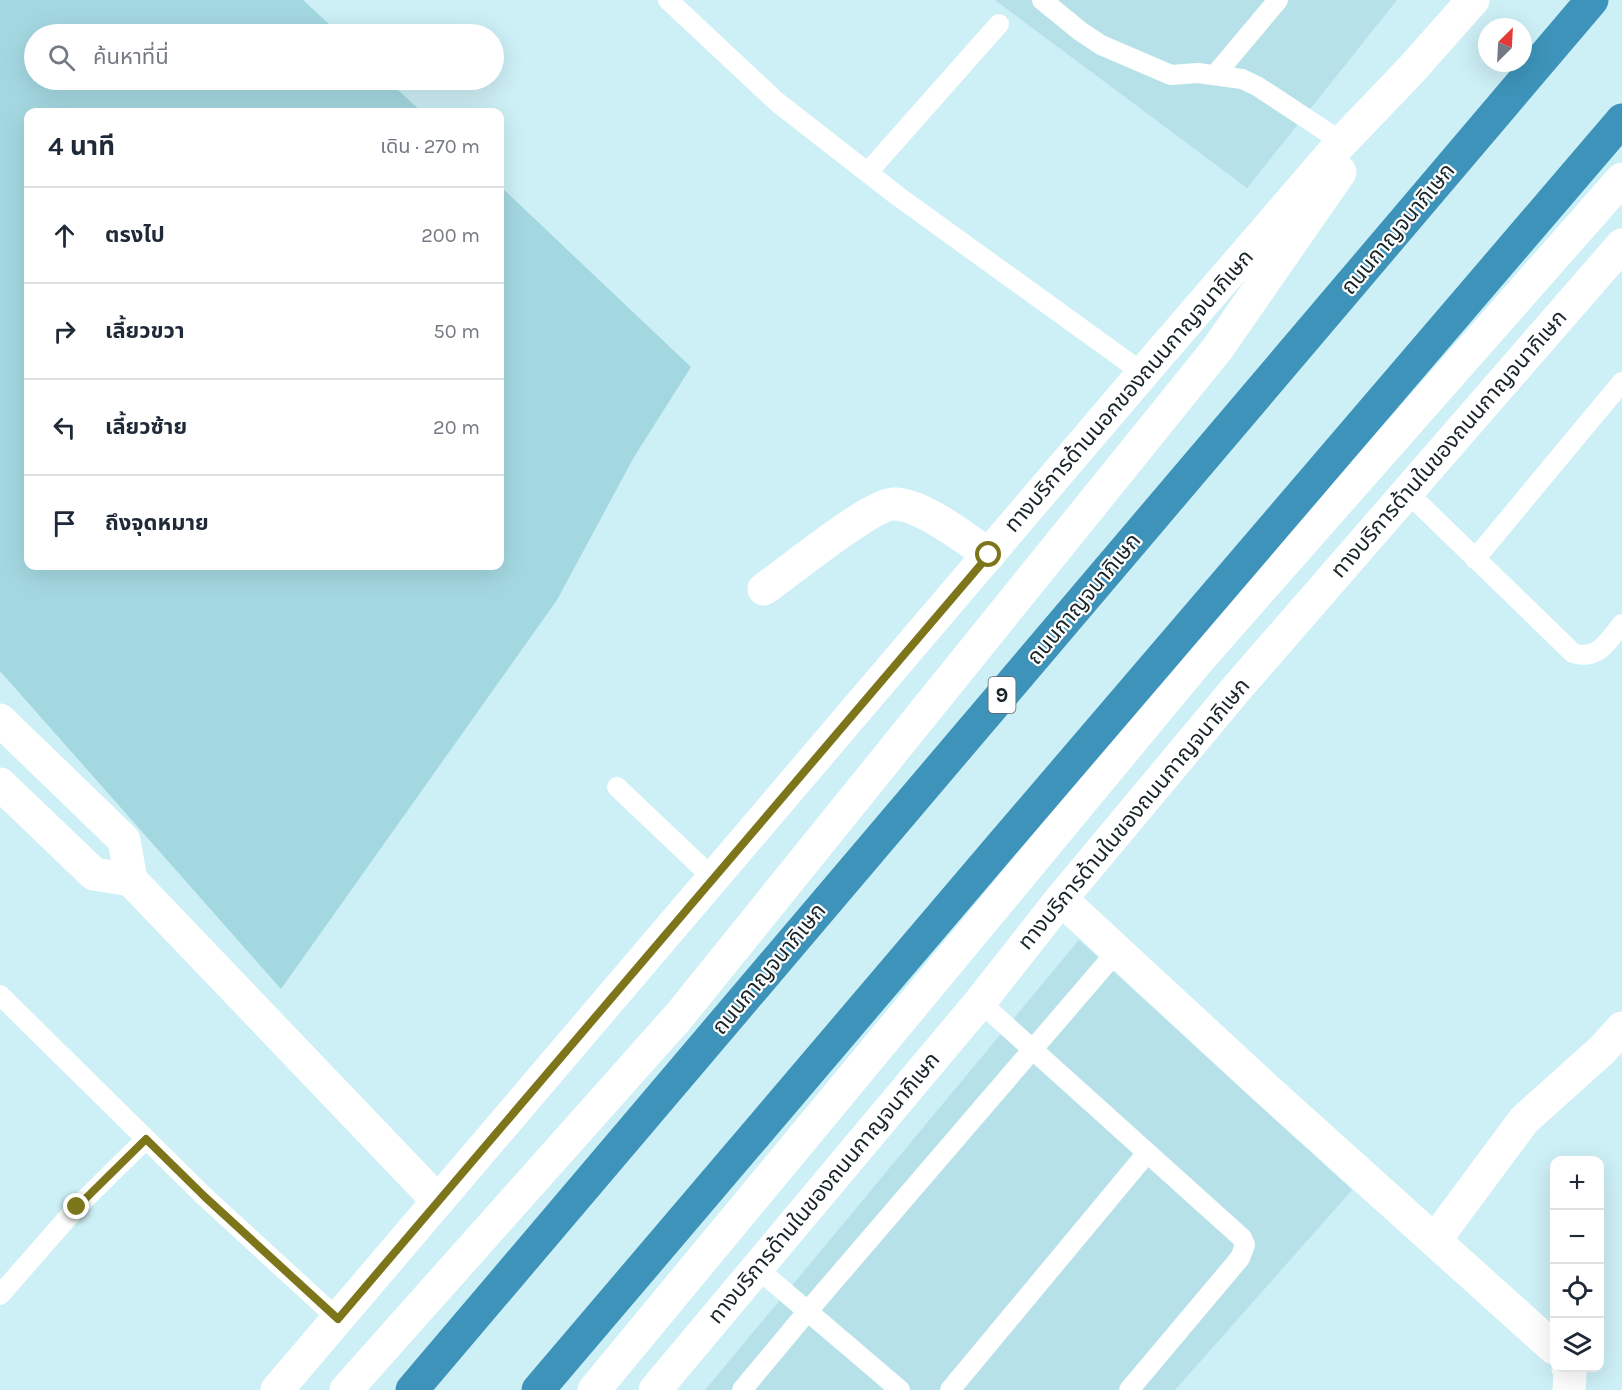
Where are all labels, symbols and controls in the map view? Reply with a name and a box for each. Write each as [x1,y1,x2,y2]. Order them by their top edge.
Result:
north arrow [1478,18,1532,72]
search box [24,24,504,90]
icon: search [45,41,78,74]
text: ค้นหาที่นี่ [93,44,169,70]
text: 4 นาที [48,131,115,162]
text: เดิน · 270 m [380,135,480,158]
street label: ถนนกาญจนาภิเษก [1336,158,1460,300]
icon: ahead [48,219,81,252]
text: ตรงไป [105,222,165,248]
text: 200 m [421,224,480,247]
street label: ทางบริการด้านนอกของถนนกาญจนาภิเษก [999,244,1259,538]
street label: ทางบริการด้านในของถนนกาญจนาภิเษก [1326,305,1572,583]
icon: right [48,315,81,348]
text: เลี้ยวขวา [105,318,185,344]
text: 50 m [433,320,480,343]
icon: left [48,411,81,444]
text: เลี้ยวซ้าย [105,414,187,440]
text: 20 m [433,416,480,439]
icon: arrive [48,507,81,540]
text: ถึงจุดหมาย [105,510,209,536]
street label: ถนนกาญจนาภิเษก [1022,528,1146,670]
route start [975,541,1001,567]
street label: ทางบริการด้านในของถนนกาญจนาภิเษก [1013,673,1255,955]
road number: 9 [988,677,1016,713]
street label: ถนนกาญจนาภิเษก [707,898,831,1040]
street label: ทางบริการด้านในของถนนกาญจนาภิเษก [703,1047,945,1329]
map controls [1550,1156,1604,1372]
button: + [1550,1156,1604,1210]
route end [63,1193,89,1219]
button: − [1550,1210,1604,1264]
button: locate [1550,1264,1604,1318]
button: layers [1550,1318,1604,1372]

